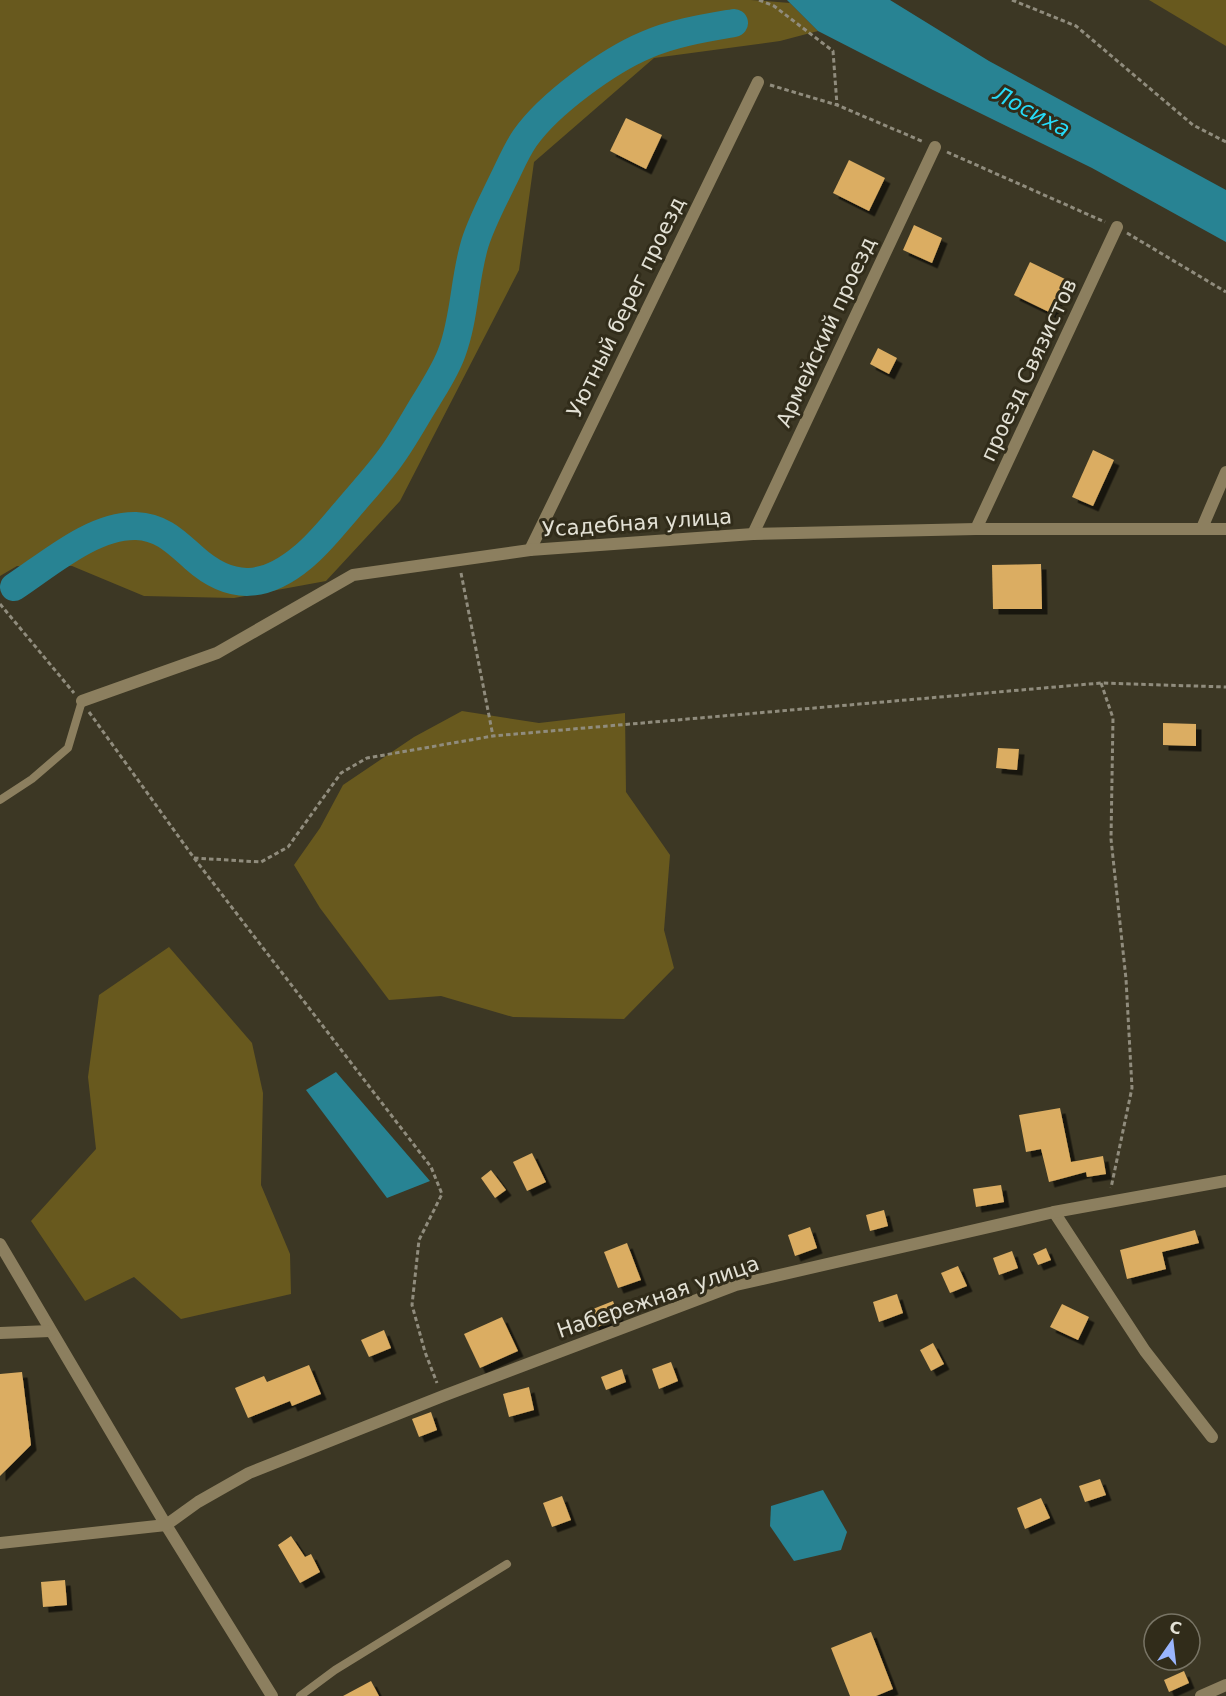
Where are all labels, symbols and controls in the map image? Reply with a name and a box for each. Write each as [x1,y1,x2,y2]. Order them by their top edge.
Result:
water label: Лосиха [988,80,1074,142]
street label: Уютный берег проезд [562,193,690,421]
street label: Армейский проезд [771,233,881,431]
street label: проезд Связистов [976,275,1082,465]
street label: Усадебная улица [541,504,733,542]
street label: Набережная улица [554,1251,762,1343]
north arrow [1142,1612,1202,1672]
text: С [1168,1617,1184,1639]

